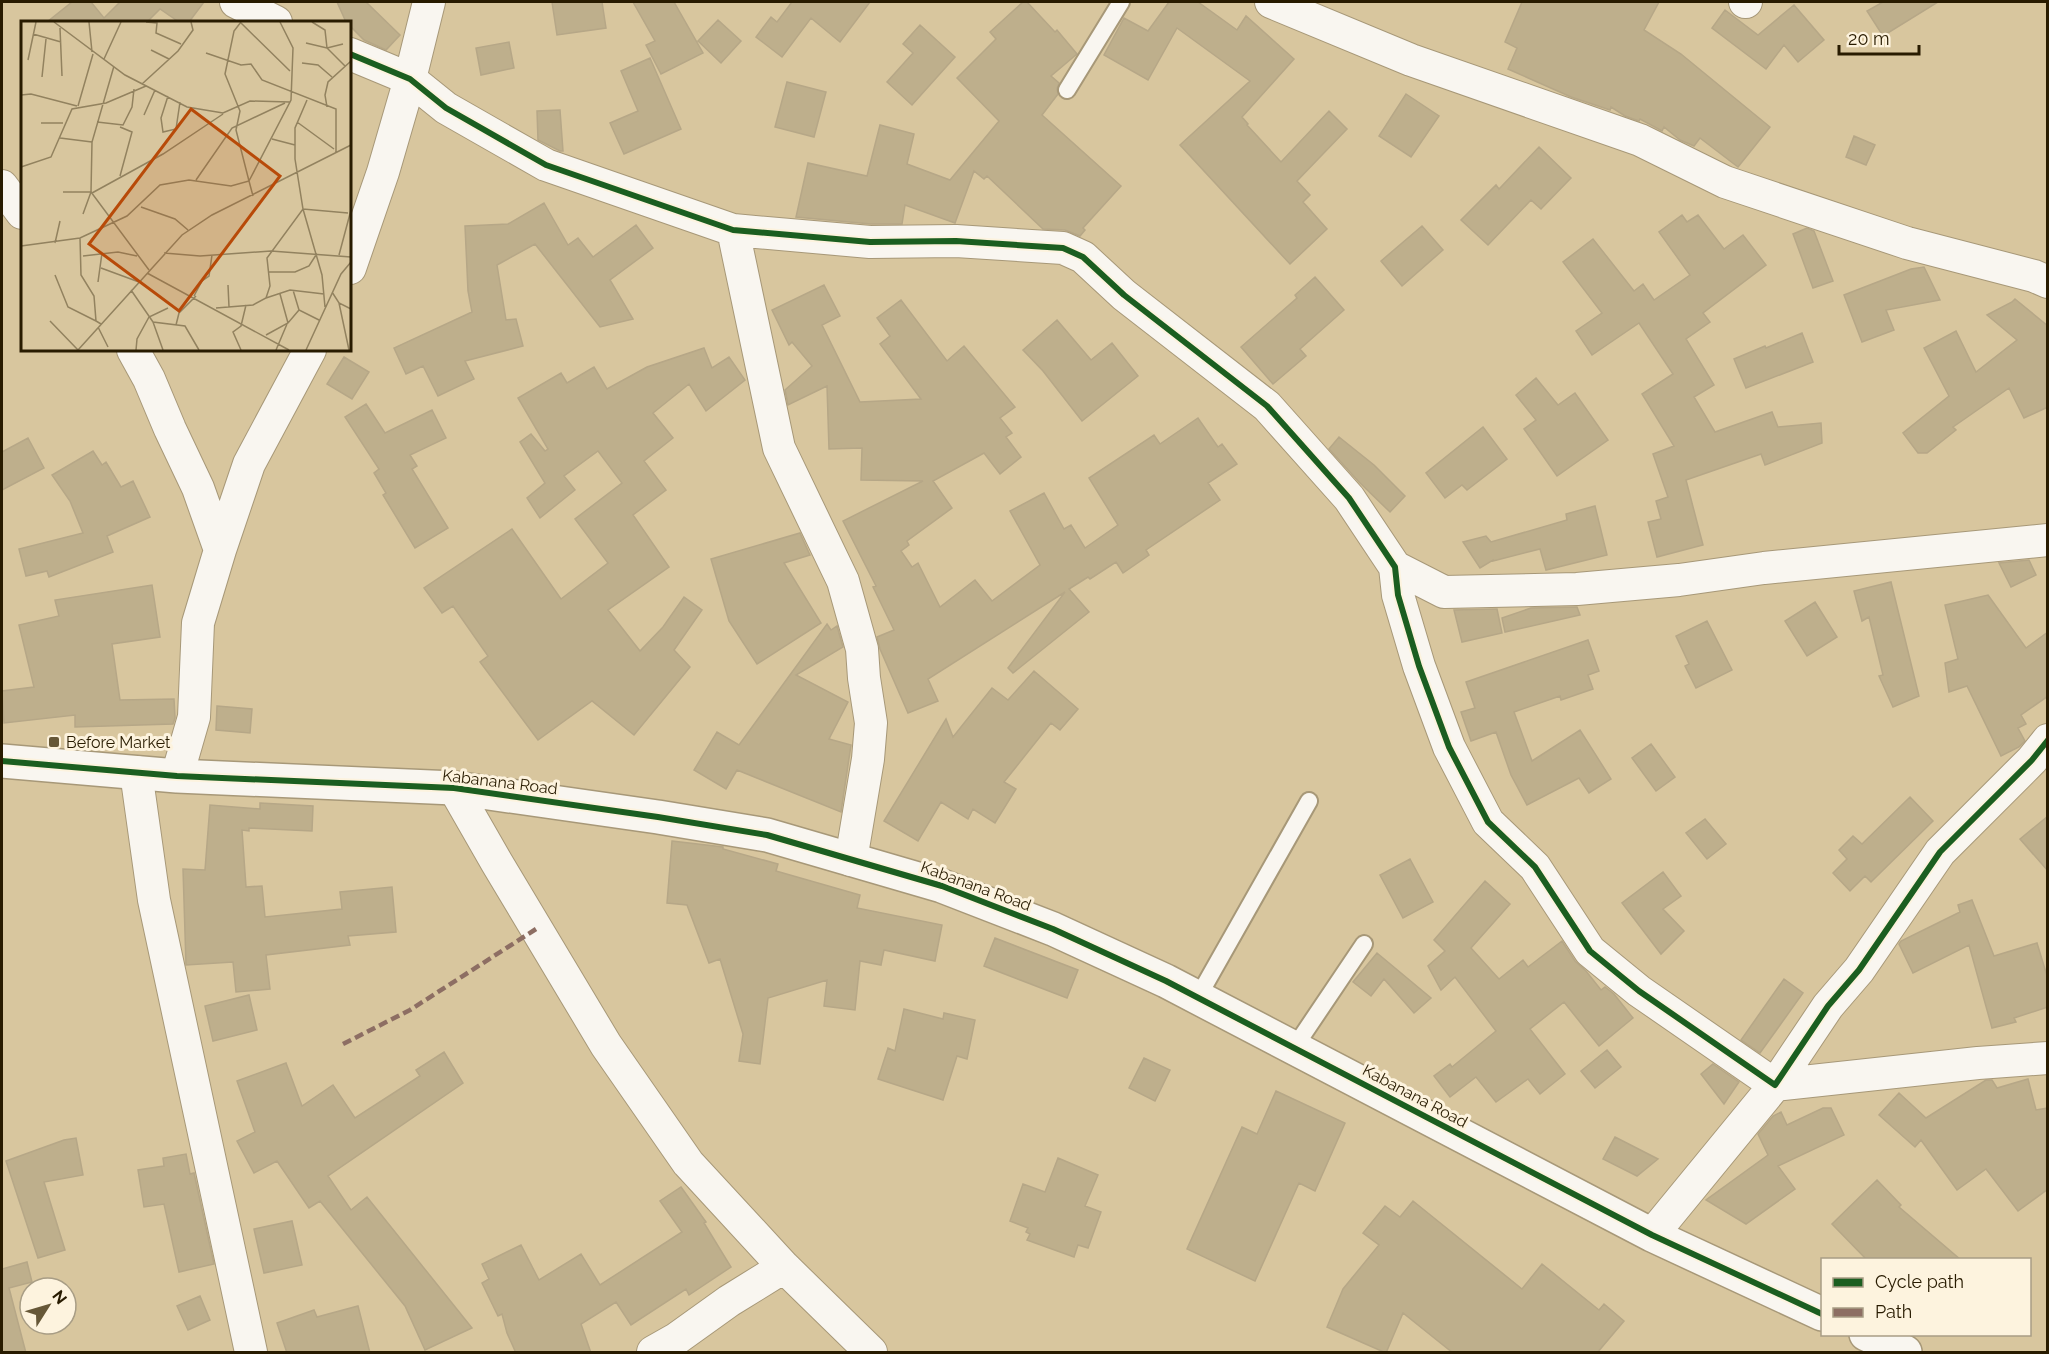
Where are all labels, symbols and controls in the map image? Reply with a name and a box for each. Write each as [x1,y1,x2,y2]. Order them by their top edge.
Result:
scale bar [1839,18,1918,56]
inset map [21,21,351,351]
text: 20 m [1848,28,1890,49]
place label: Before Market [66,733,171,752]
marker: Before Market [47,735,61,749]
street label: Kabanana Road [441,765,559,799]
street label: Kabanana Road [918,857,1034,915]
street label: Kabanana Road [1359,1060,1471,1132]
legend [1821,1258,2031,1336]
text: Cycle path [1875,1271,1964,1292]
north arrow [18,1276,78,1336]
text: N [48,1287,71,1308]
text: Path [1875,1301,1912,1322]

